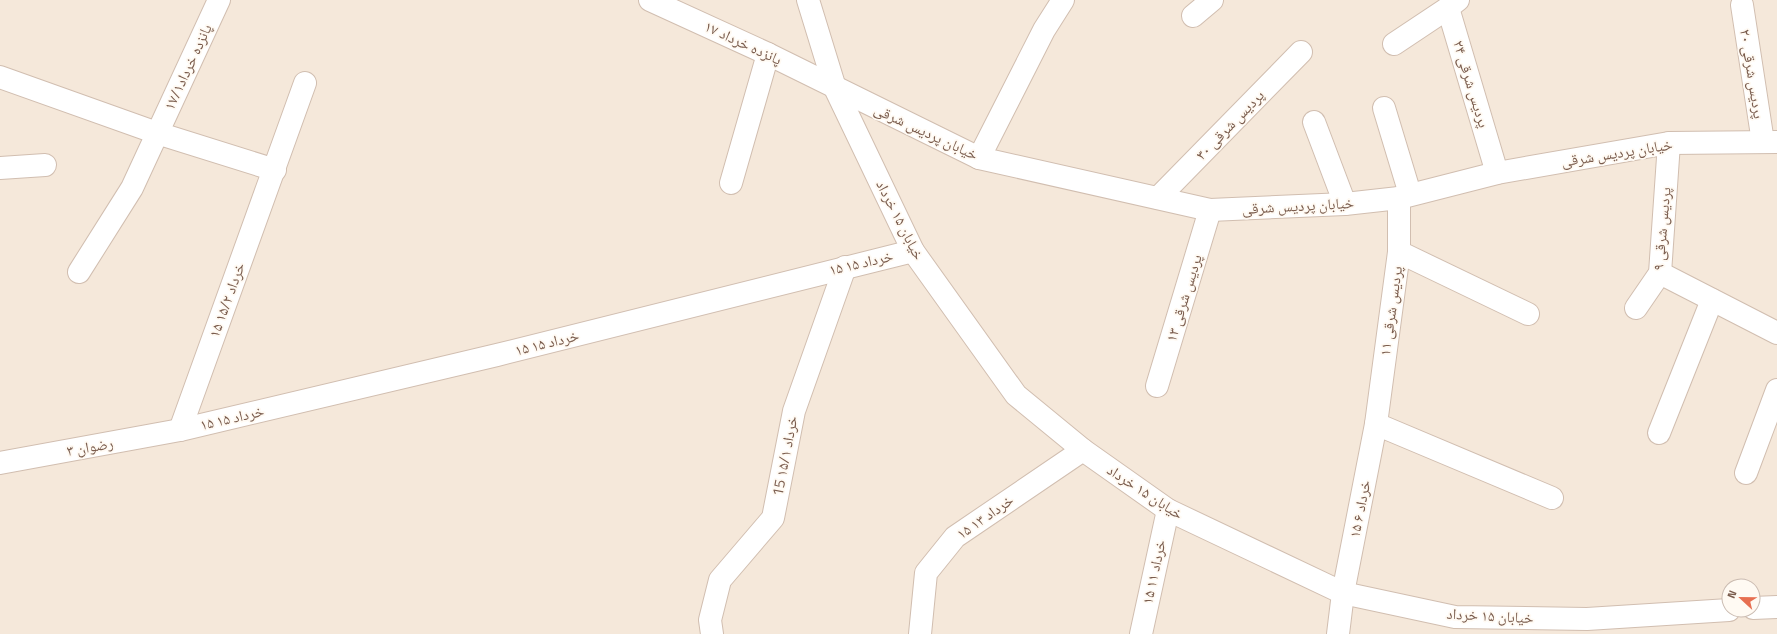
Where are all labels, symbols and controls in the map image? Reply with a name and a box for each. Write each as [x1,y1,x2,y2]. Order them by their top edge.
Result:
street label: پانزده خرداد ۱۷ [701,15,786,71]
street label: پانزده خرداد۱۷/۱ [158,20,218,114]
street label: پردیس شرقی ۲۰ [1734,27,1771,120]
street label: پردیس شرقی ۲۴ [1447,37,1496,130]
street label: پردیس شرقی ۳۰ [1190,84,1269,165]
street label: خیابان پردیس شرقی [870,97,982,166]
street label: خیابان پردیس شرقی [1560,132,1675,173]
street label: خیابان ۱۵ خرداد [870,176,931,264]
street label: پردیس شرقی ۹ [1646,186,1677,272]
street label: خیابان پردیس شرقی [1241,191,1355,220]
street label: ۱۵ خرداد ۱۵ [827,244,896,281]
street label: پردیس شرقی ۱۳ [1159,251,1208,344]
street label: ۱۵ خرداد ۱۵/۲ [202,259,251,340]
street label: پردیس شرقی ۱۱ [1373,265,1408,357]
street label: ۱۵ خرداد ۱۵ [512,323,582,362]
street label: ۱۵ خرداد ۱۵ [198,399,267,436]
street label: 15 خرداد ۱۵/۱ [765,413,804,498]
street label: رضوان ۳ [65,431,115,462]
street label: خیابان ۱۵ خرداد [1102,458,1188,525]
street label: ۱۵ خرداد ۶ [1343,478,1376,540]
street label: ۱۵ خرداد ۱۳ [951,488,1018,545]
street label: ۱۵ خرداد ۱۱ [1135,537,1172,606]
north arrow [1721,578,1761,618]
text: N [1723,588,1741,601]
street label: خیابان ۱۵ خرداد [1446,602,1535,629]

